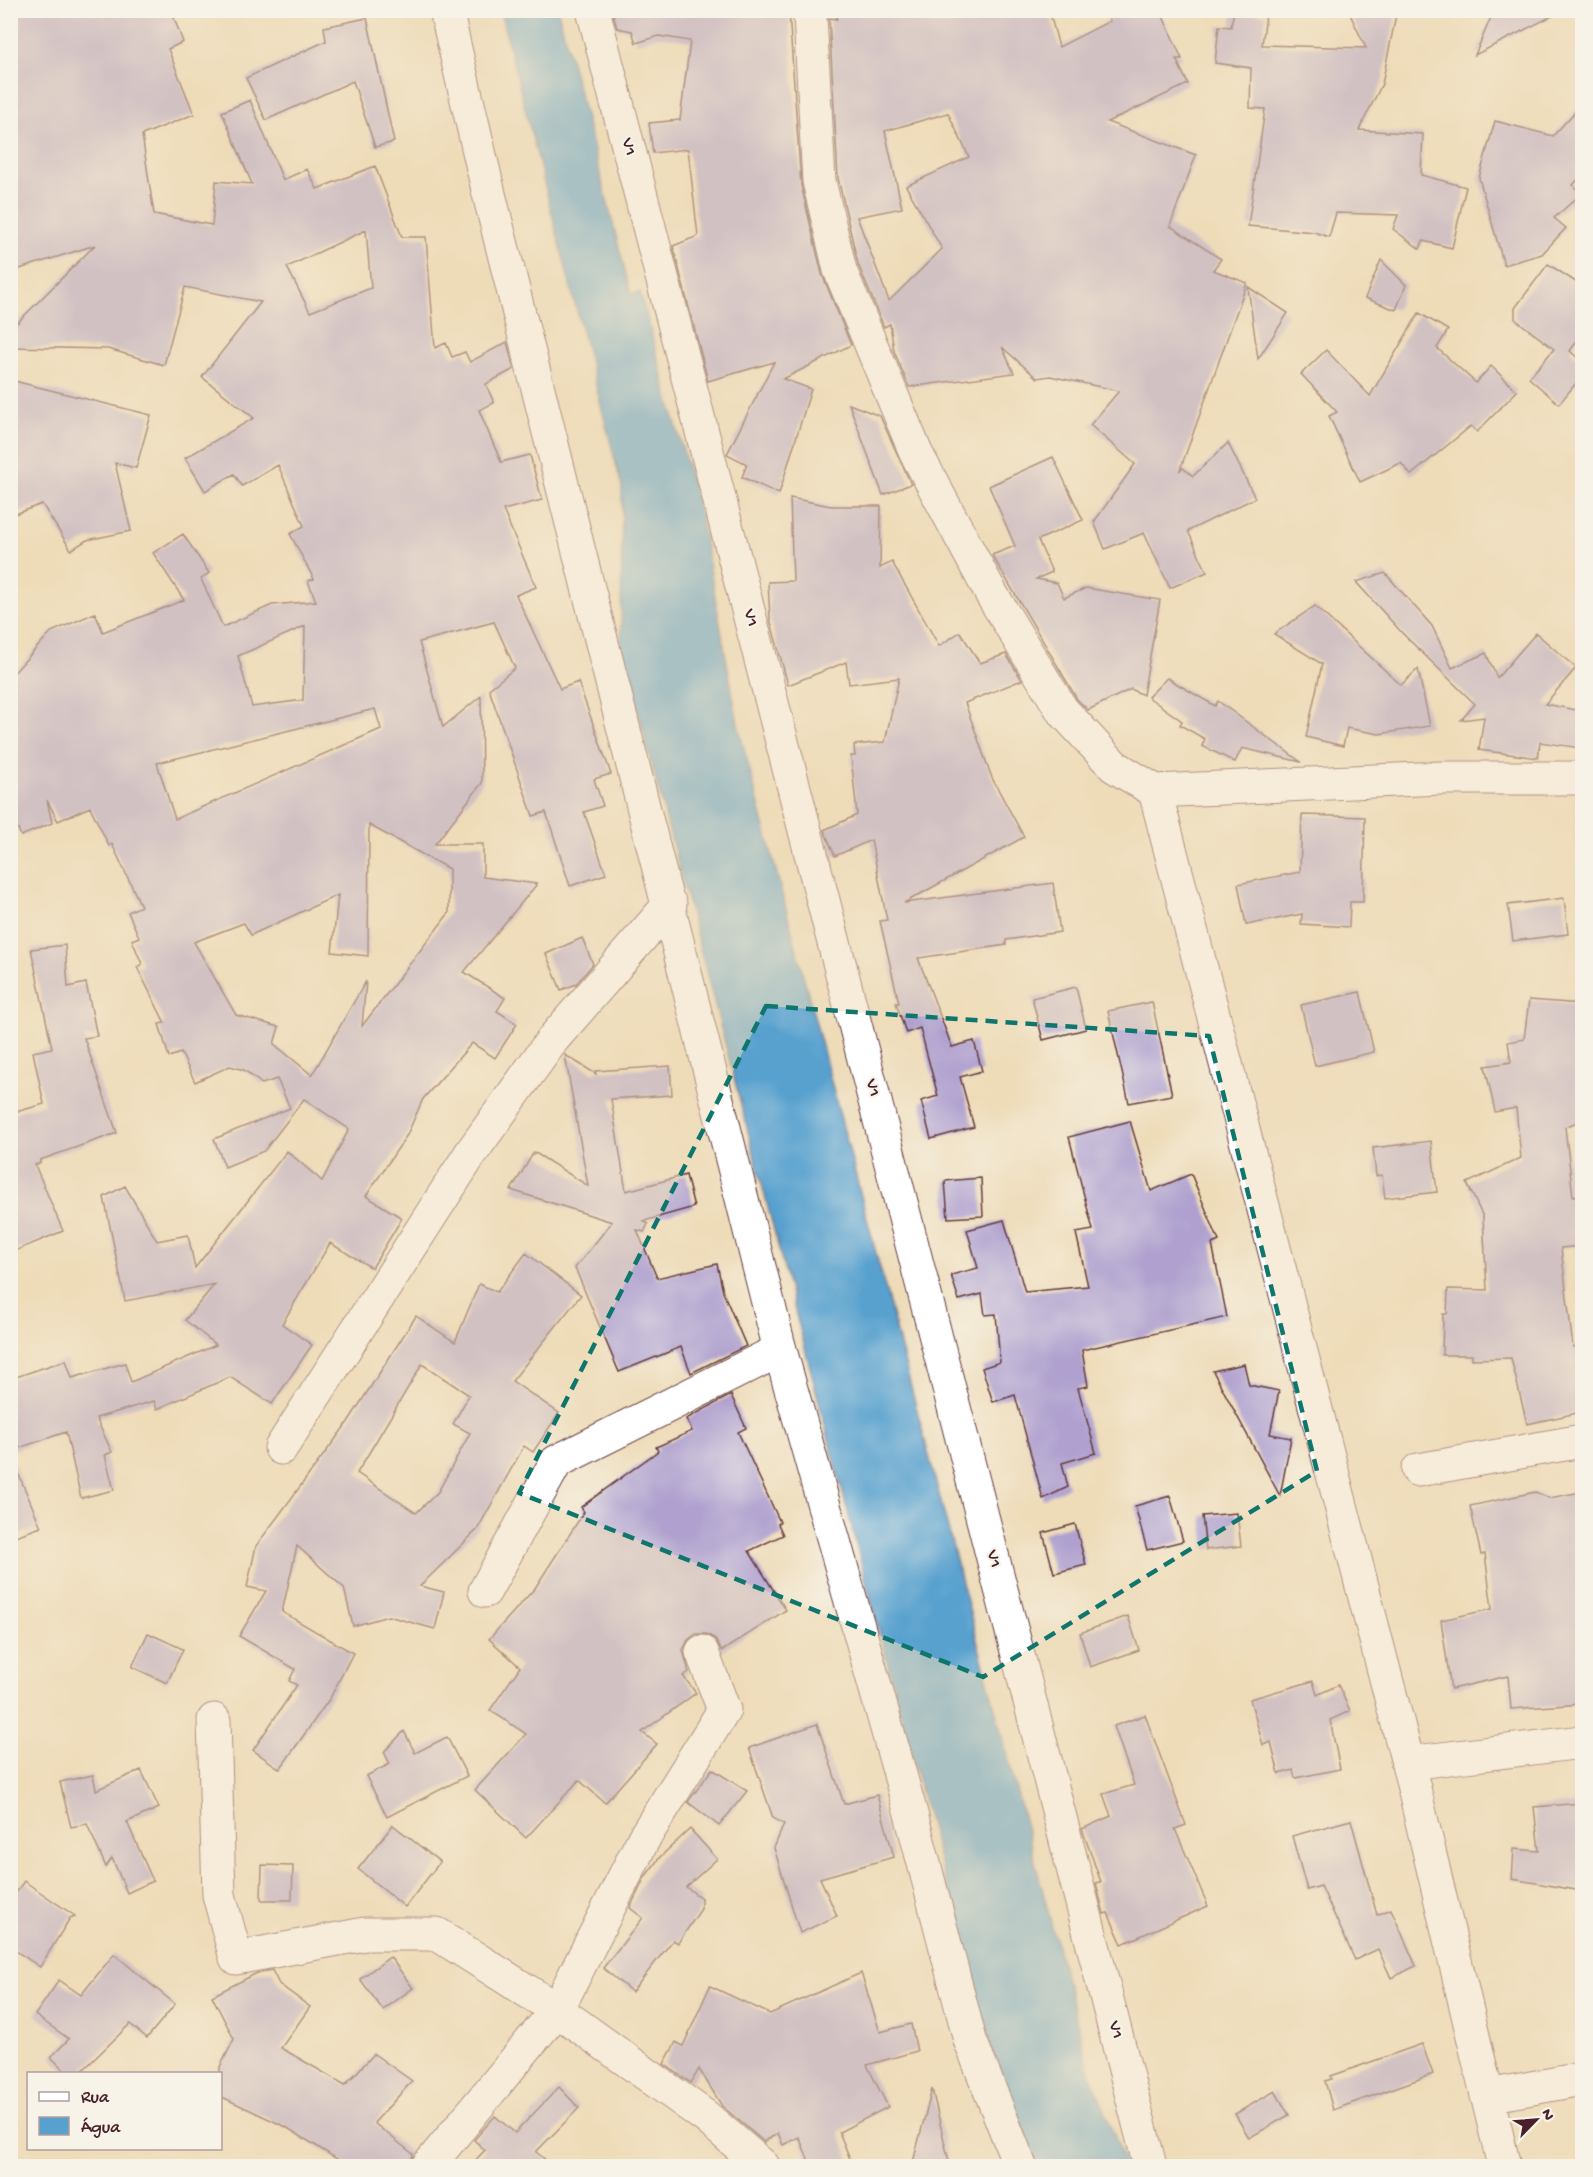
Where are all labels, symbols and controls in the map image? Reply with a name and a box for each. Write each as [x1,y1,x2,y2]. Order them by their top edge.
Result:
street label: V1 [615,135,640,158]
street label: V1 [737,606,762,629]
street label: V1 [859,1076,884,1099]
street label: V1 [980,1547,1005,1570]
street label: V1 [1102,2018,1127,2041]
legend [27,2072,222,2150]
text: Rua [81,2088,110,2109]
north arrow [1506,2090,1566,2150]
text: N [1536,2106,1557,2124]
text: Água [81,2117,121,2139]

